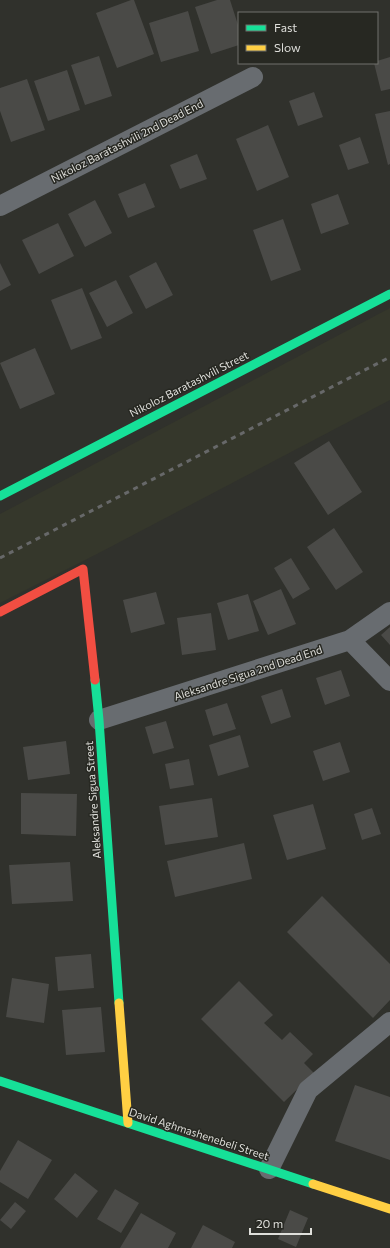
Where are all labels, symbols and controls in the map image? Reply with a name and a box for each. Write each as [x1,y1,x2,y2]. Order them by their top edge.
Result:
legend [238,12,378,64]
text: Fast [274,20,297,34]
text: Slow [274,40,301,54]
street label: Nikoloz Baratashvili 2nd Dead End [49,96,205,185]
street label: Nikoloz Baratashvili Street [127,348,251,419]
street label: Aleksandre Sigua 2nd Dead End [172,642,324,703]
street label: Aleksandre Sigua Street [82,740,103,859]
street label: David Aghmashenebeli Street [128,1105,271,1162]
scale bar [250,1210,311,1236]
text: 20 m [256,1216,283,1230]

